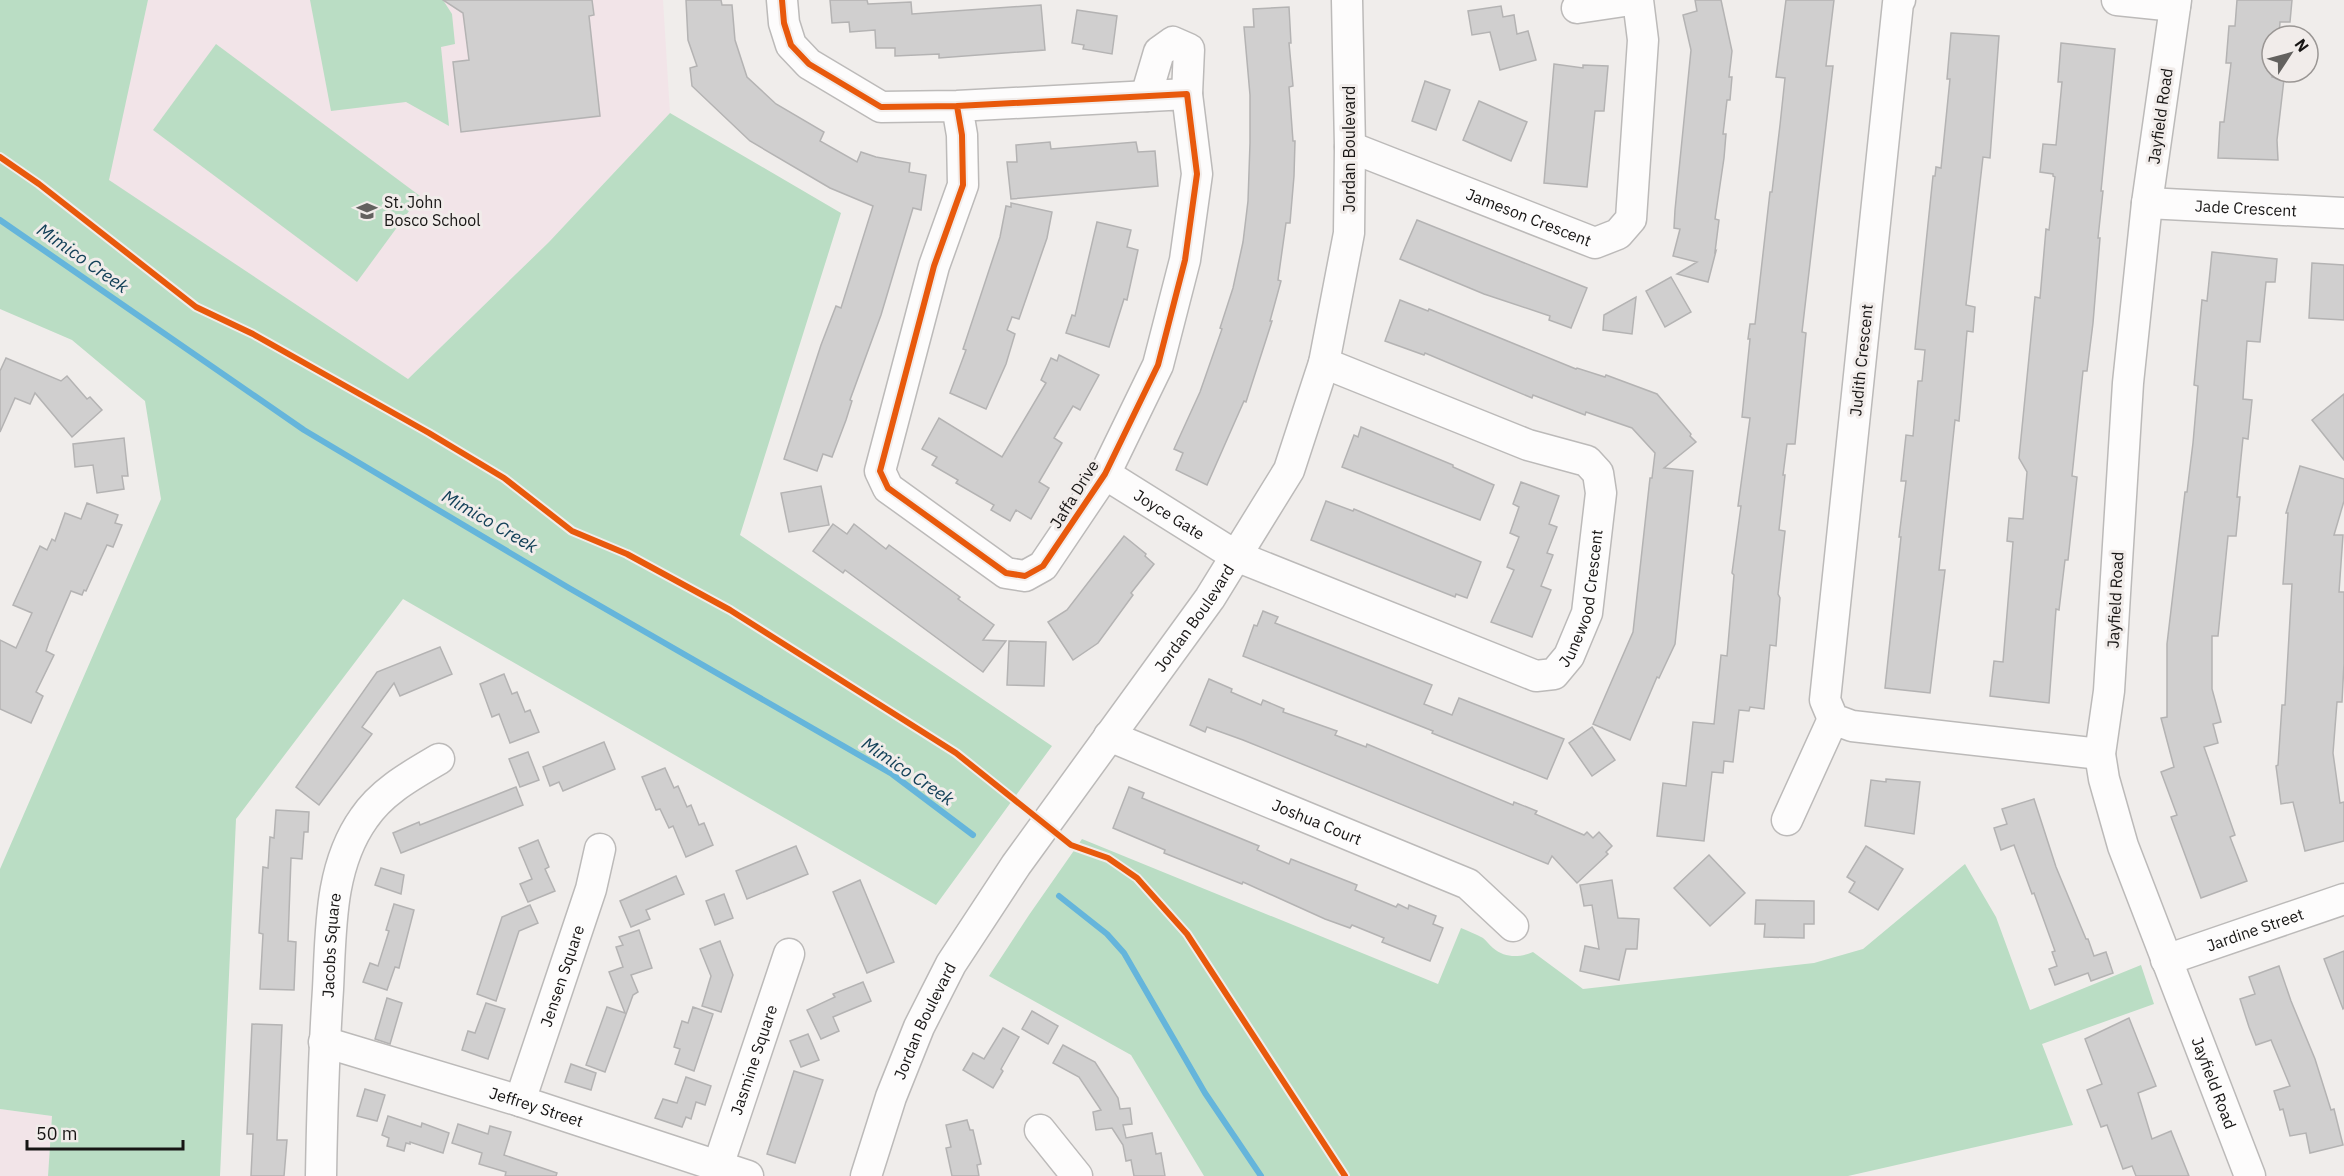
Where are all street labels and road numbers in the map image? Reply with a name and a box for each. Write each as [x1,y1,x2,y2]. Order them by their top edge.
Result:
street label: Jayfield Road [2143,67,2177,165]
street label: Jordan Boulevard [1339,86,1359,212]
street label: Jameson Crescent [1463,183,1594,251]
street label: Jade Crescent [2194,195,2298,221]
street label: Judith Crescent [1845,303,1877,417]
street label: Jaffa Drive [1045,456,1103,532]
street label: Joyce Gate [1130,485,1209,544]
street label: Junewood Crescent [1554,528,1607,671]
street label: Jayfield Road [2102,551,2128,649]
street label: Jordan Boulevard [1150,561,1238,676]
street label: Joshua Court [1269,794,1365,849]
street label: Jacobs Square [317,891,345,998]
street label: Jardine Street [2204,904,2306,955]
street label: Jensen Square [536,922,588,1029]
street label: Jordan Boulevard [889,959,960,1082]
street label: Jasmine Square [726,1002,781,1117]
street label: Jayfield Road [2187,1034,2241,1132]
street label: Jeffrey Street [487,1082,586,1131]

